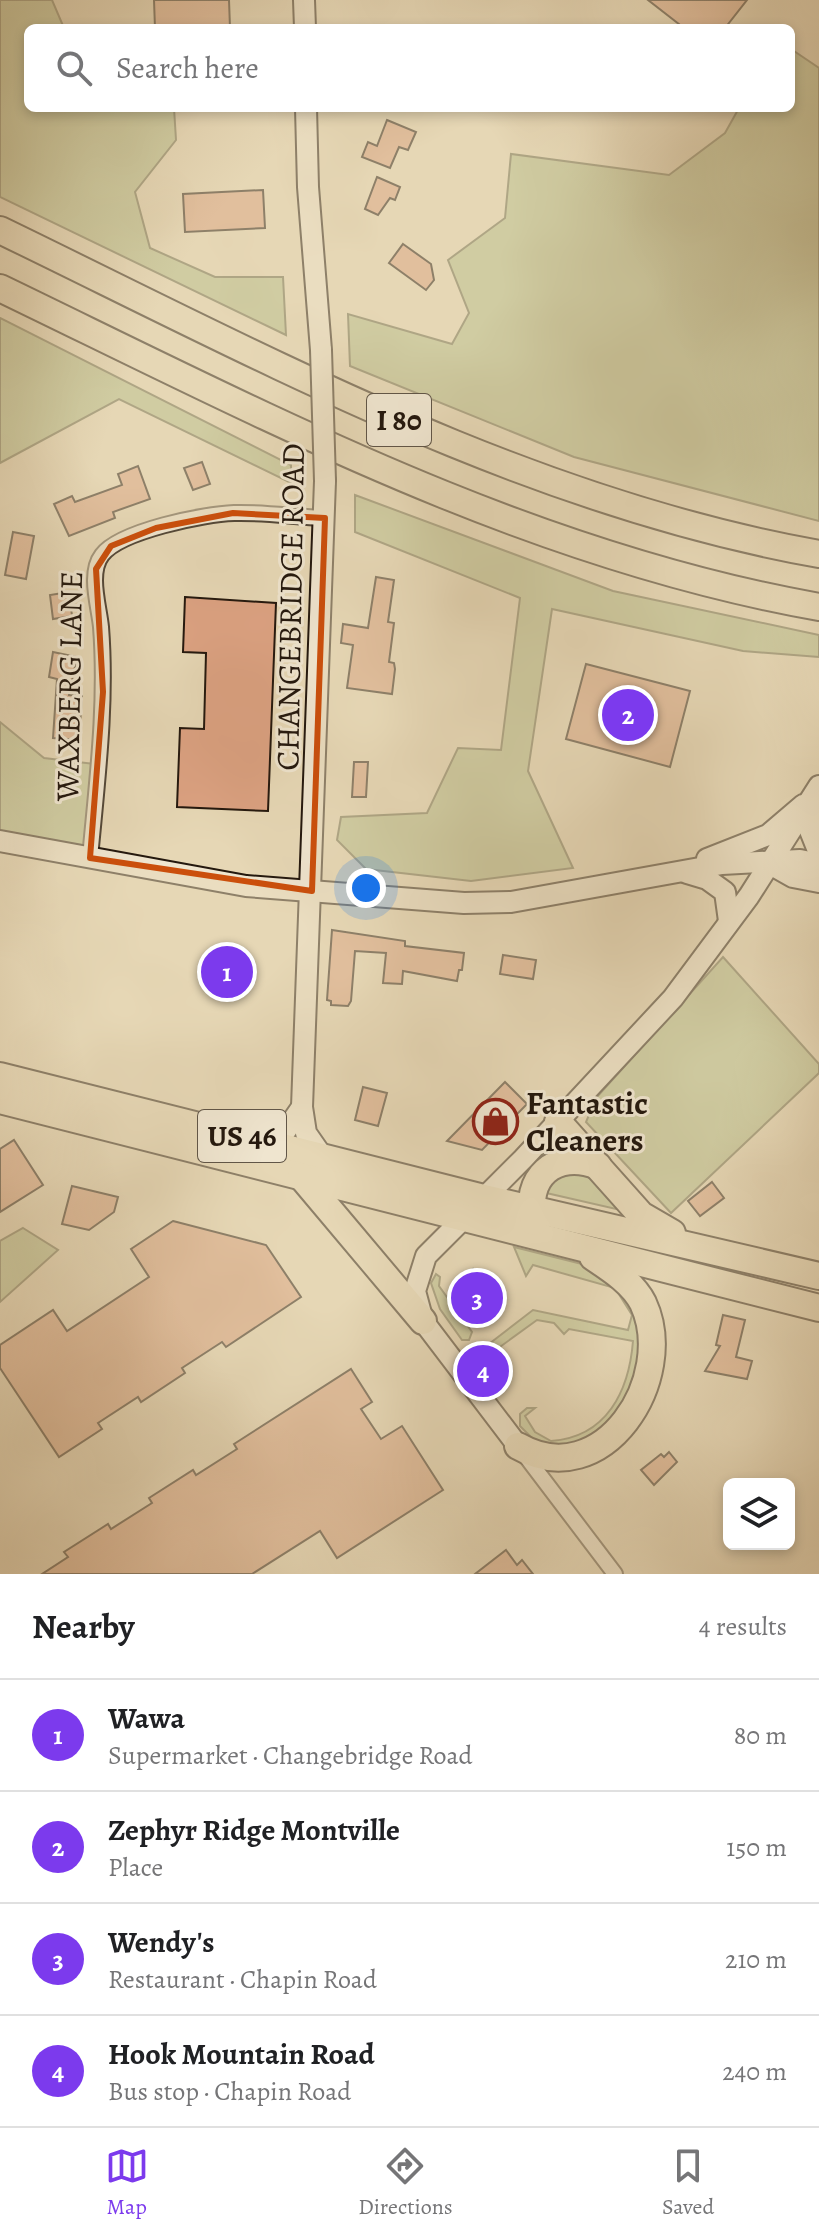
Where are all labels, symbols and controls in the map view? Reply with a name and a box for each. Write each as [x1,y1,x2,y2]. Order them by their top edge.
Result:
search box [24,24,795,112]
icon: search [52,46,96,90]
text: Search here [116,48,259,88]
road number: I 80 [367,394,431,446]
street label: CHANGEBRIDGE ROAD [265,443,315,771]
street label: WAXBERG LANE [45,571,93,802]
pin: 2 [602,685,654,745]
your location [346,868,386,908]
pin: 1 [201,942,253,1002]
place label: Fantastic Cleaners [526,1081,648,1162]
shop icon: Fantastic Cleaners [471,1097,519,1145]
road number: US 46 [198,1110,286,1162]
pin: 3 [451,1268,503,1328]
pin: 4 [457,1341,509,1401]
map controls [723,1478,795,1550]
button: layers [723,1478,795,1550]
text: Nearby [32,1603,135,1650]
text: 4 results [699,1609,787,1644]
text: Wawa [108,1698,185,1738]
text: 1 [53,1718,63,1753]
text: 80 m [734,1718,787,1753]
text: Supermarket · Changebridge Road [108,1738,473,1773]
text: Zephyr Ridge Montville [108,1810,400,1850]
text: 2 [52,1830,64,1865]
text: 150 m [726,1830,787,1865]
text: Place [108,1850,163,1885]
text: Wendy's [108,1922,215,1962]
text: 3 [52,1942,64,1977]
text: 210 m [725,1942,787,1977]
text: Restaurant · Chapin Road [108,1962,377,1997]
text: Hook Mountain Road [108,2034,375,2074]
text: 4 [52,2054,64,2089]
text: 240 m [722,2054,787,2089]
text: Bus stop · Chapin Road [108,2074,351,2109]
tab: Map [105,2144,149,2222]
tab: Directions [358,2144,453,2222]
tab: Saved [662,2144,714,2222]

